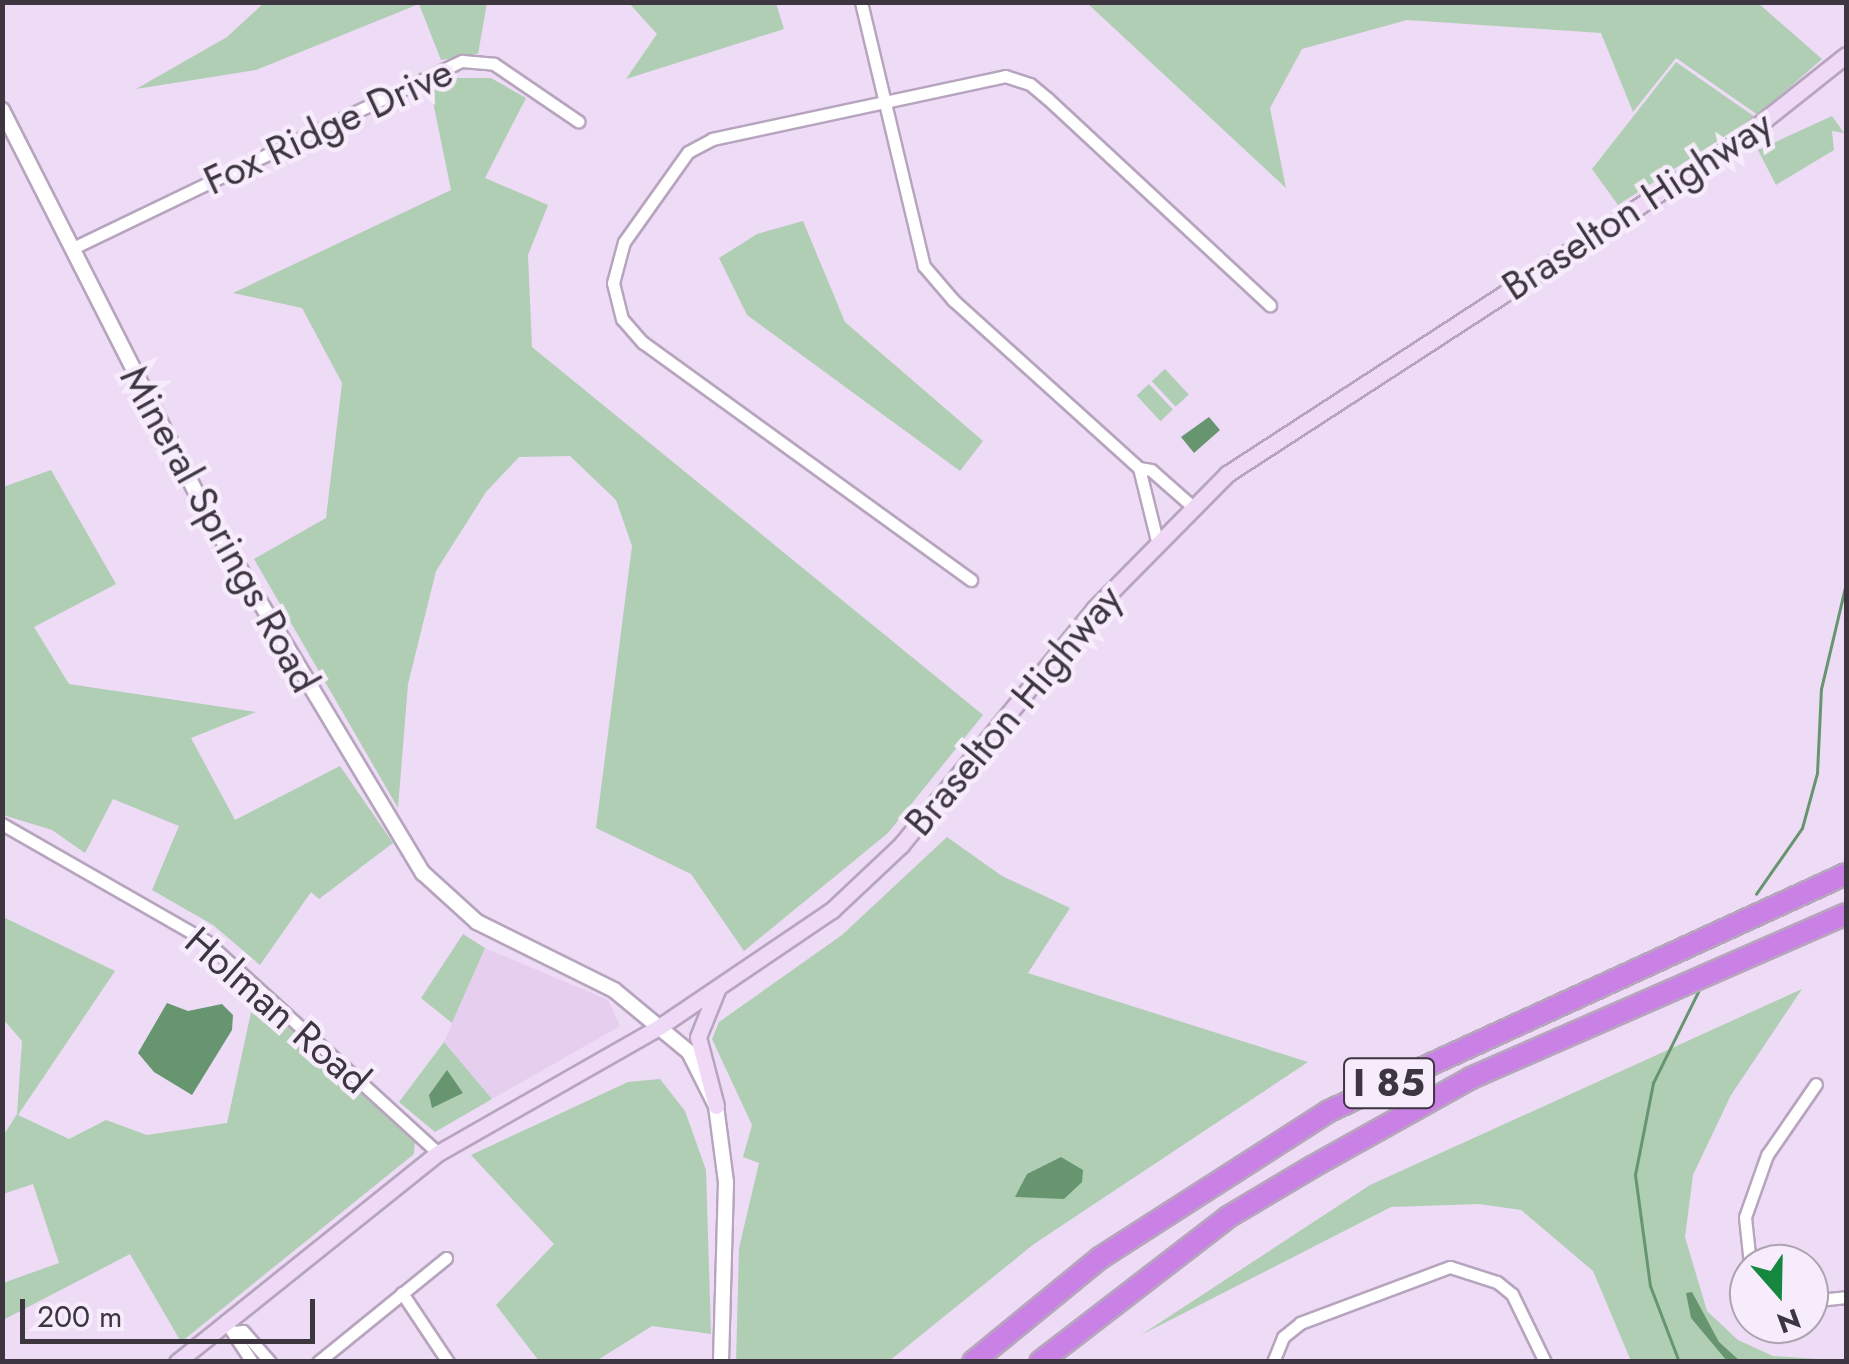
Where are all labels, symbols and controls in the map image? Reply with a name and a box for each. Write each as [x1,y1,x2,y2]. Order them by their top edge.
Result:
street label: Fox Ridge Drive [196,47,460,205]
street label: Braselton Highway [1493,100,1781,310]
street label: Mineral Springs Road [110,357,330,701]
street label: Braselton Highway [894,575,1132,845]
street label: Holman Road [176,917,380,1103]
road number: I 85 [1342,1050,1436,1116]
north arrow [1729,1244,1829,1344]
scale bar [25,1279,320,1341]
text: 200 m [37,1295,122,1338]
text: N [1771,1298,1806,1344]

